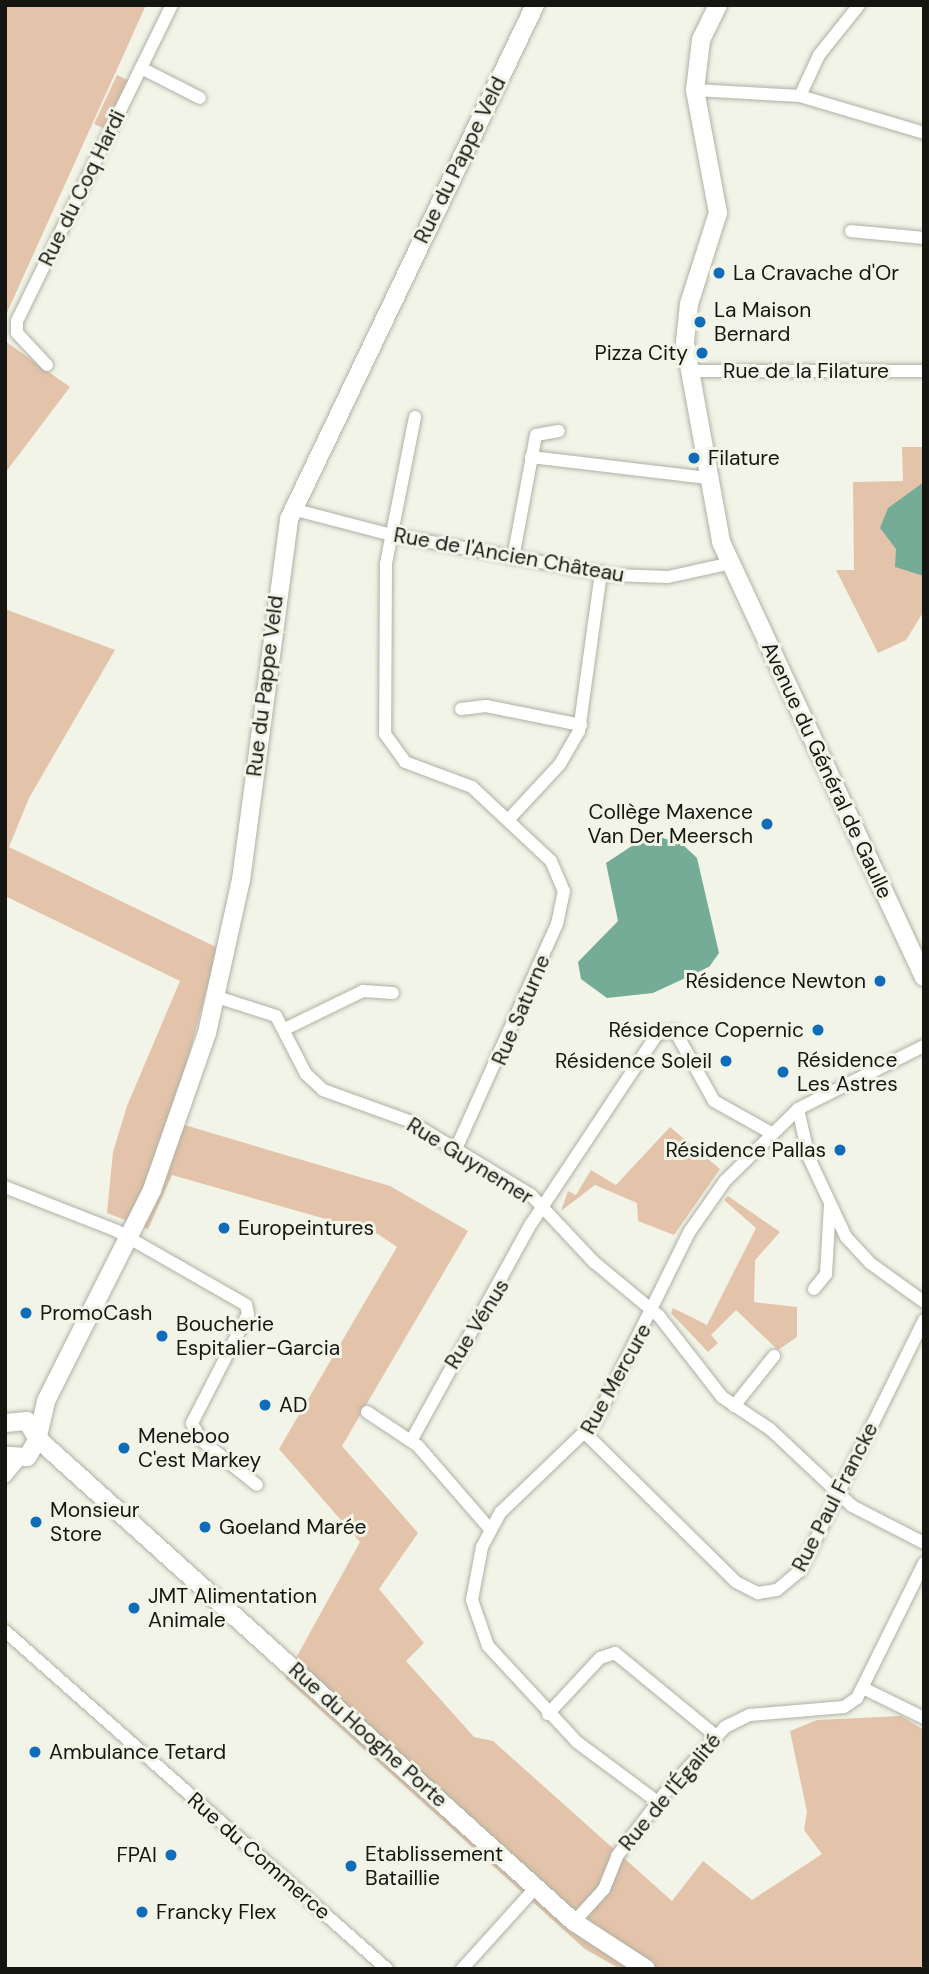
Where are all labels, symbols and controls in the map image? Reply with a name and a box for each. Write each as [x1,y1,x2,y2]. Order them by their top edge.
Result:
street label: Rue du Pappe Veld [409,73,511,247]
street label: Rue du Coq Hardi [33,106,131,270]
place label: La Cravache d'Or [733,260,899,286]
marker: La Cravache d'Or [711,265,727,281]
place label: La Maison Bernard [714,297,811,347]
marker: La Maison Bernard [692,314,708,330]
place label: Pizza City [595,340,688,366]
marker: Pizza City [694,345,710,361]
street label: Rue de la Filature [723,358,889,384]
place label: Filature [708,445,780,471]
marker: Filature [686,450,702,466]
street label: Rue de l'Ancien Château [392,522,626,588]
street label: Rue du Pappe Veld [241,594,289,778]
street label: Avenue du Général de Gaulle [756,638,898,902]
place label: Collège Maxence Van Der Meersch [587,799,753,849]
marker: Collège Maxence Van Der Meersch [759,816,775,832]
street label: Rue Saturne [486,951,556,1069]
place label: Résidence Newton [685,968,866,994]
marker: Résidence Newton [872,973,888,989]
place label: Résidence Copernic [609,1017,804,1043]
marker: Résidence Copernic [810,1022,826,1038]
place label: Résidence Les Astres [797,1047,898,1097]
place label: Résidence Soleil [555,1048,712,1074]
marker: Résidence Soleil [718,1053,734,1069]
marker: Résidence Les Astres [775,1064,791,1080]
street label: Rue Guynemer [402,1112,538,1210]
place label: Résidence Pallas [666,1137,826,1163]
marker: Résidence Pallas [832,1142,848,1158]
place label: Europeintures [238,1215,374,1241]
marker: Europeintures [216,1220,232,1236]
street label: Rue Vénus [439,1274,515,1374]
place label: PromoCash [40,1300,152,1326]
marker: PromoCash [18,1305,34,1321]
place label: Boucherie Espitalier-Garcia [176,1311,340,1361]
street label: Rue Mercure [575,1319,657,1439]
marker: Boucherie Espitalier-Garcia [154,1328,170,1344]
place label: AD [279,1392,307,1418]
marker: AD [257,1397,273,1413]
street label: Rue Paul Francke [787,1418,883,1576]
place label: Meneboo C'est Markey [138,1423,261,1473]
marker: Meneboo C'est Markey [116,1440,132,1456]
place label: Monsieur Store [50,1497,139,1547]
marker: Monsieur Store [28,1514,44,1530]
place label: Goeland Marée [219,1514,367,1540]
marker: Goeland Marée [197,1519,213,1535]
place label: JMT Alimentation Animale [148,1583,317,1633]
marker: JMT Alimentation Animale [126,1600,142,1616]
street label: Rue du Hooghe Porte [284,1657,452,1813]
street label: Rue de l'Égalité [614,1728,726,1856]
place label: Ambulance Tetard [49,1739,226,1765]
marker: Ambulance Tetard [27,1744,43,1760]
street label: Rue du Commerce [182,1787,336,1925]
place label: Etablissement Bataillie [365,1841,503,1891]
place label: FPAI [117,1842,157,1868]
marker: FPAI [163,1847,179,1863]
marker: Etablissement Bataillie [343,1858,359,1874]
place label: Francky Flex [156,1899,276,1925]
marker: Francky Flex [134,1904,150,1920]

